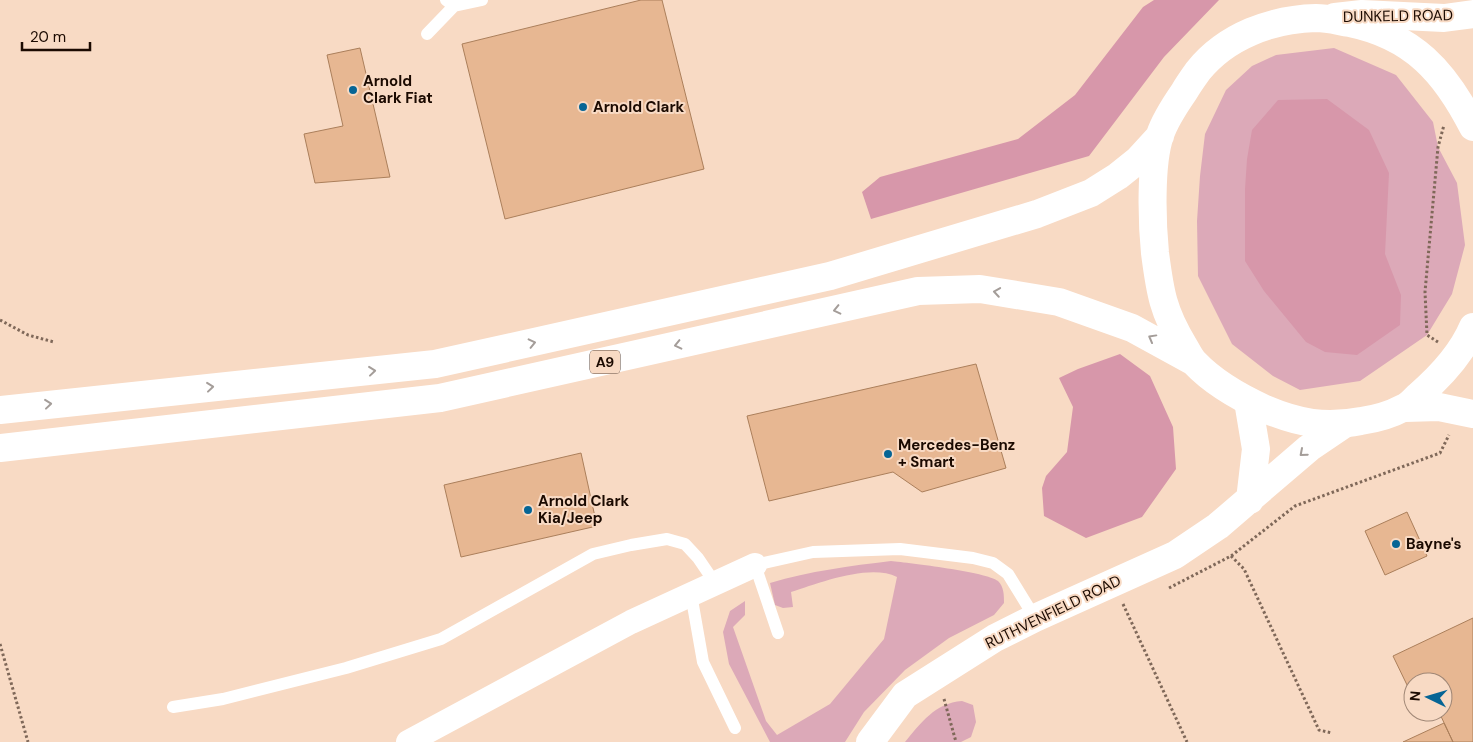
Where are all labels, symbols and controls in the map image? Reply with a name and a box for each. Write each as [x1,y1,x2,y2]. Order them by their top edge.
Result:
street label: DUNKELD ROAD [1343,5,1453,27]
scale bar [22,20,90,52]
text: 20 m [30,27,66,47]
place label: Arnold Clark Fiat [363,71,433,108]
marker: Arnold Clark Fiat [347,84,359,96]
place label: Arnold Clark [593,97,685,117]
marker: Arnold Clark [577,101,589,113]
one-way arrow [993,287,1001,298]
one-way arrow [833,304,841,315]
one-way arrow [1148,335,1157,345]
one-way arrow [527,338,536,349]
one-way arrow [674,340,683,350]
road number: A9 [590,351,620,374]
one-way arrow [368,366,376,377]
one-way arrow [206,382,214,393]
one-way arrow [45,399,53,410]
place label: Mercedes-Benz + Smart [898,435,1015,472]
one-way arrow [1300,447,1309,456]
marker: Mercedes-Benz + Smart [882,448,894,460]
place label: Arnold Clark Kia/Jeep [538,491,630,528]
marker: Arnold Clark Kia/Jeep [522,504,534,516]
place label: Bayne's [1406,534,1462,554]
marker: Bayne's [1390,538,1402,550]
street label: RUTHVENFIELD ROAD [982,570,1124,654]
north arrow [1403,672,1453,722]
text: N [1406,690,1424,702]

